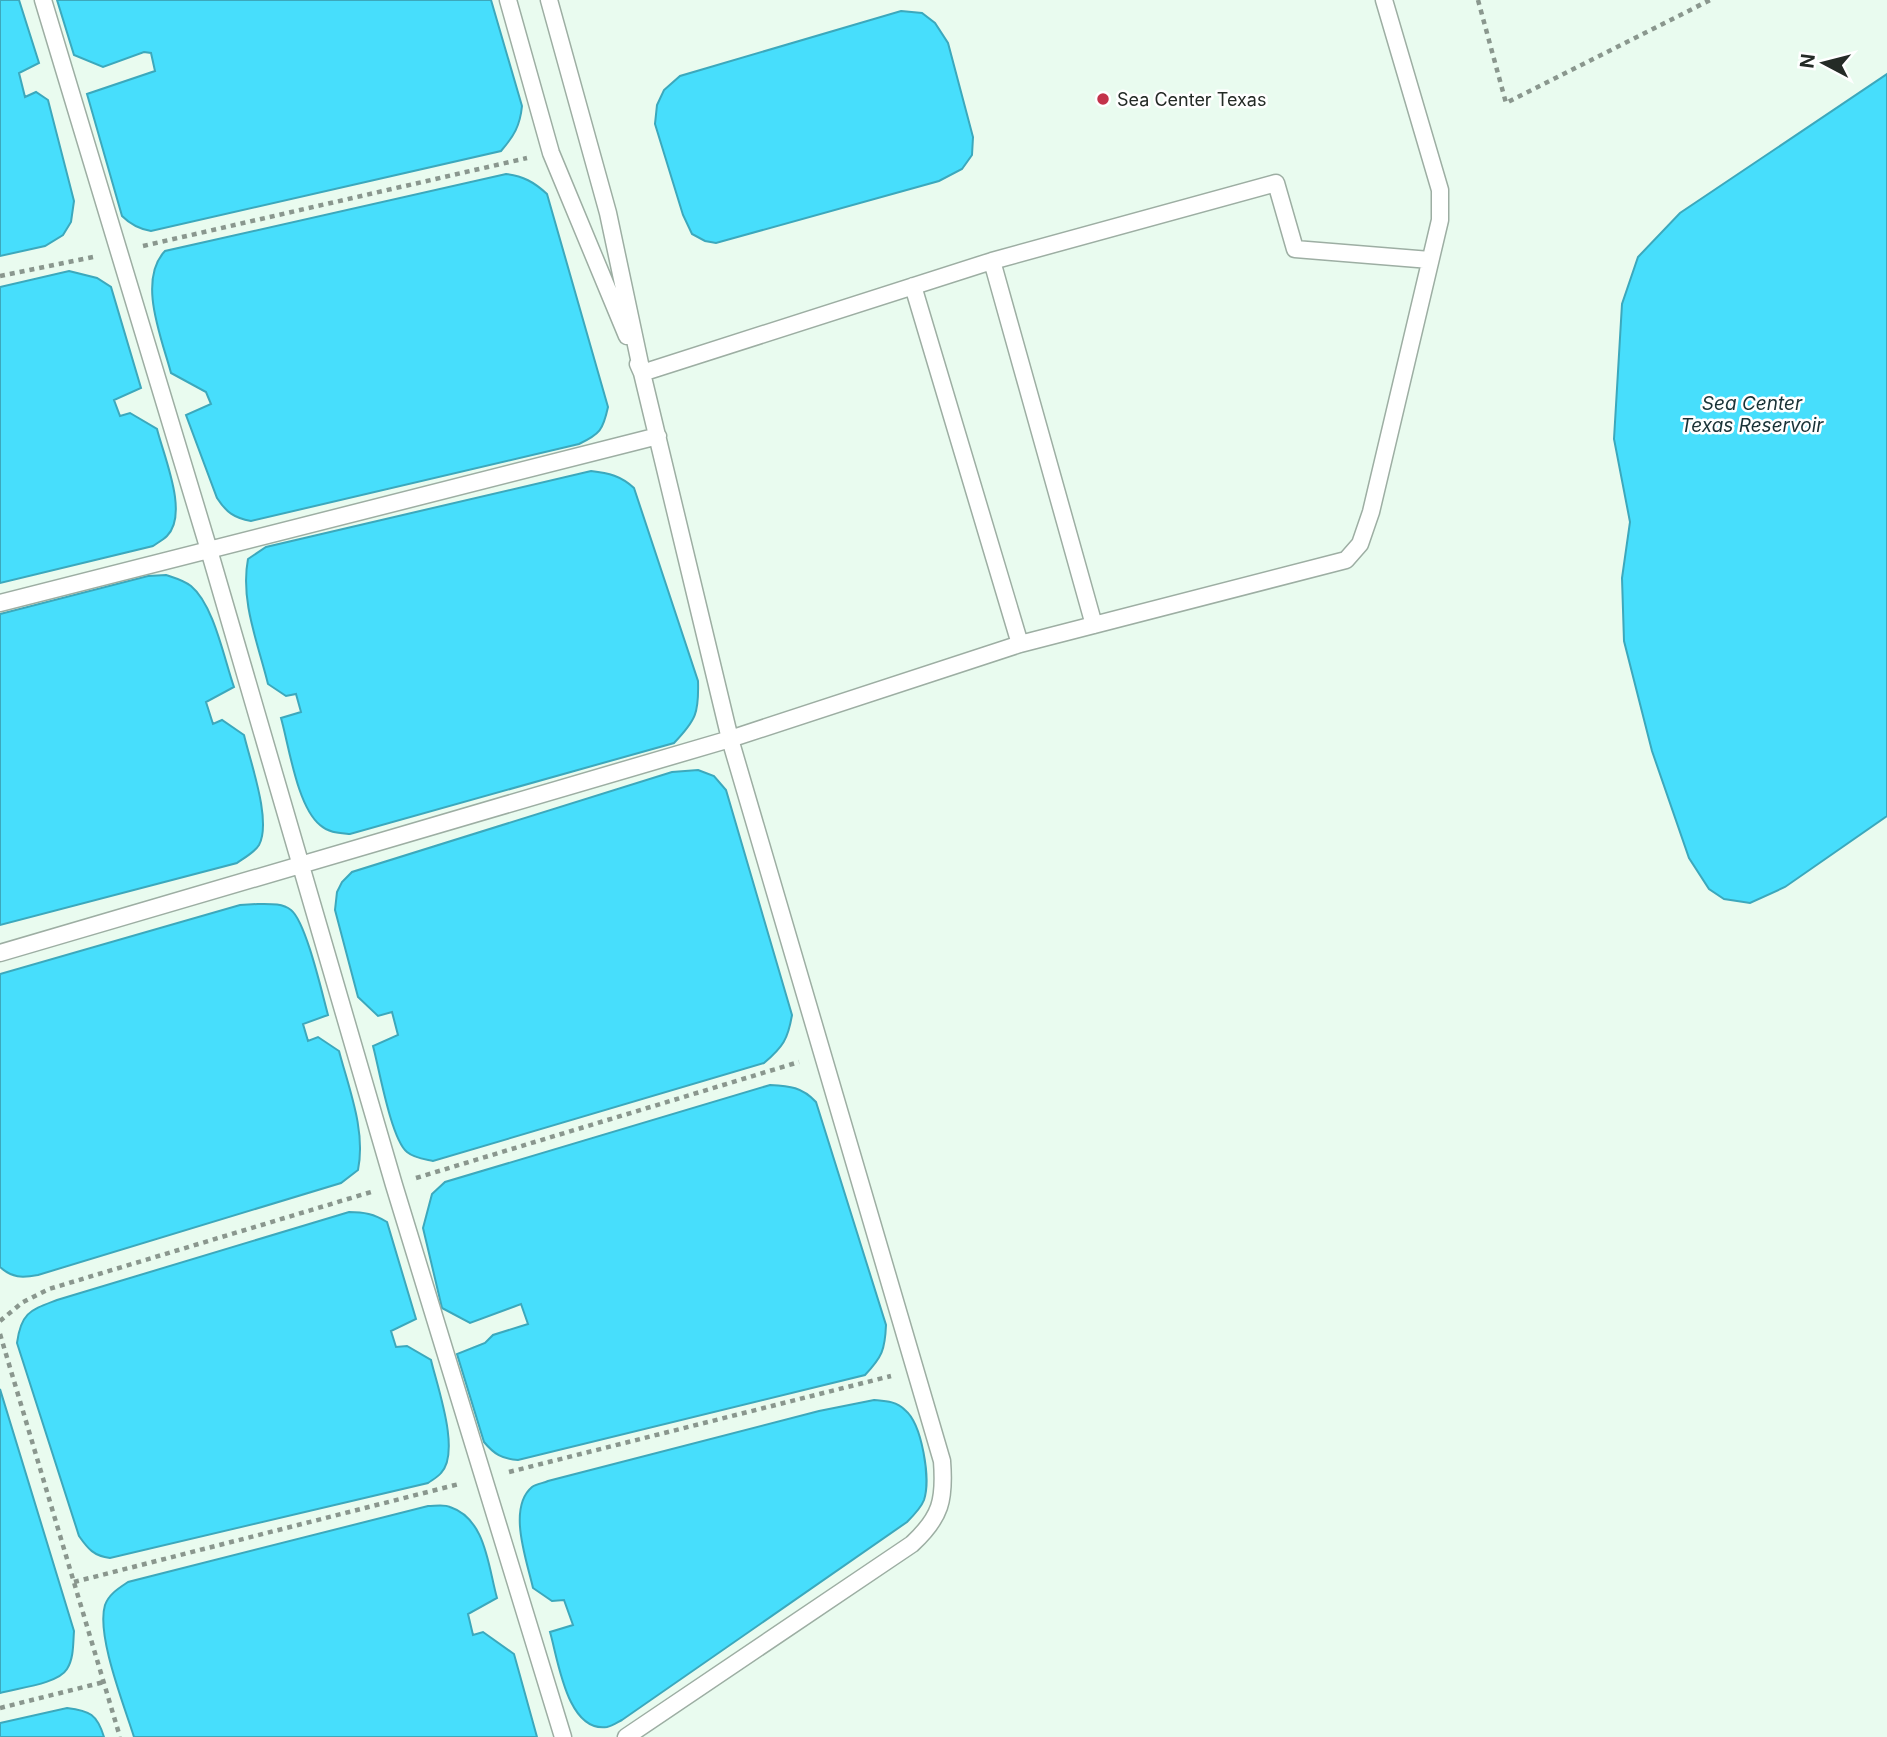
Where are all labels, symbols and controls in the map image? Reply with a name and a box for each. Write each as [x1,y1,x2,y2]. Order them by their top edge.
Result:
north arrow [1789,28,1859,98]
text: N [1795,52,1820,70]
place label: Sea Center Texas [1117,89,1266,110]
marker: Sea Center Texas [1095,91,1111,107]
water label: Sea Center Texas Reservoir [1680,392,1824,437]

